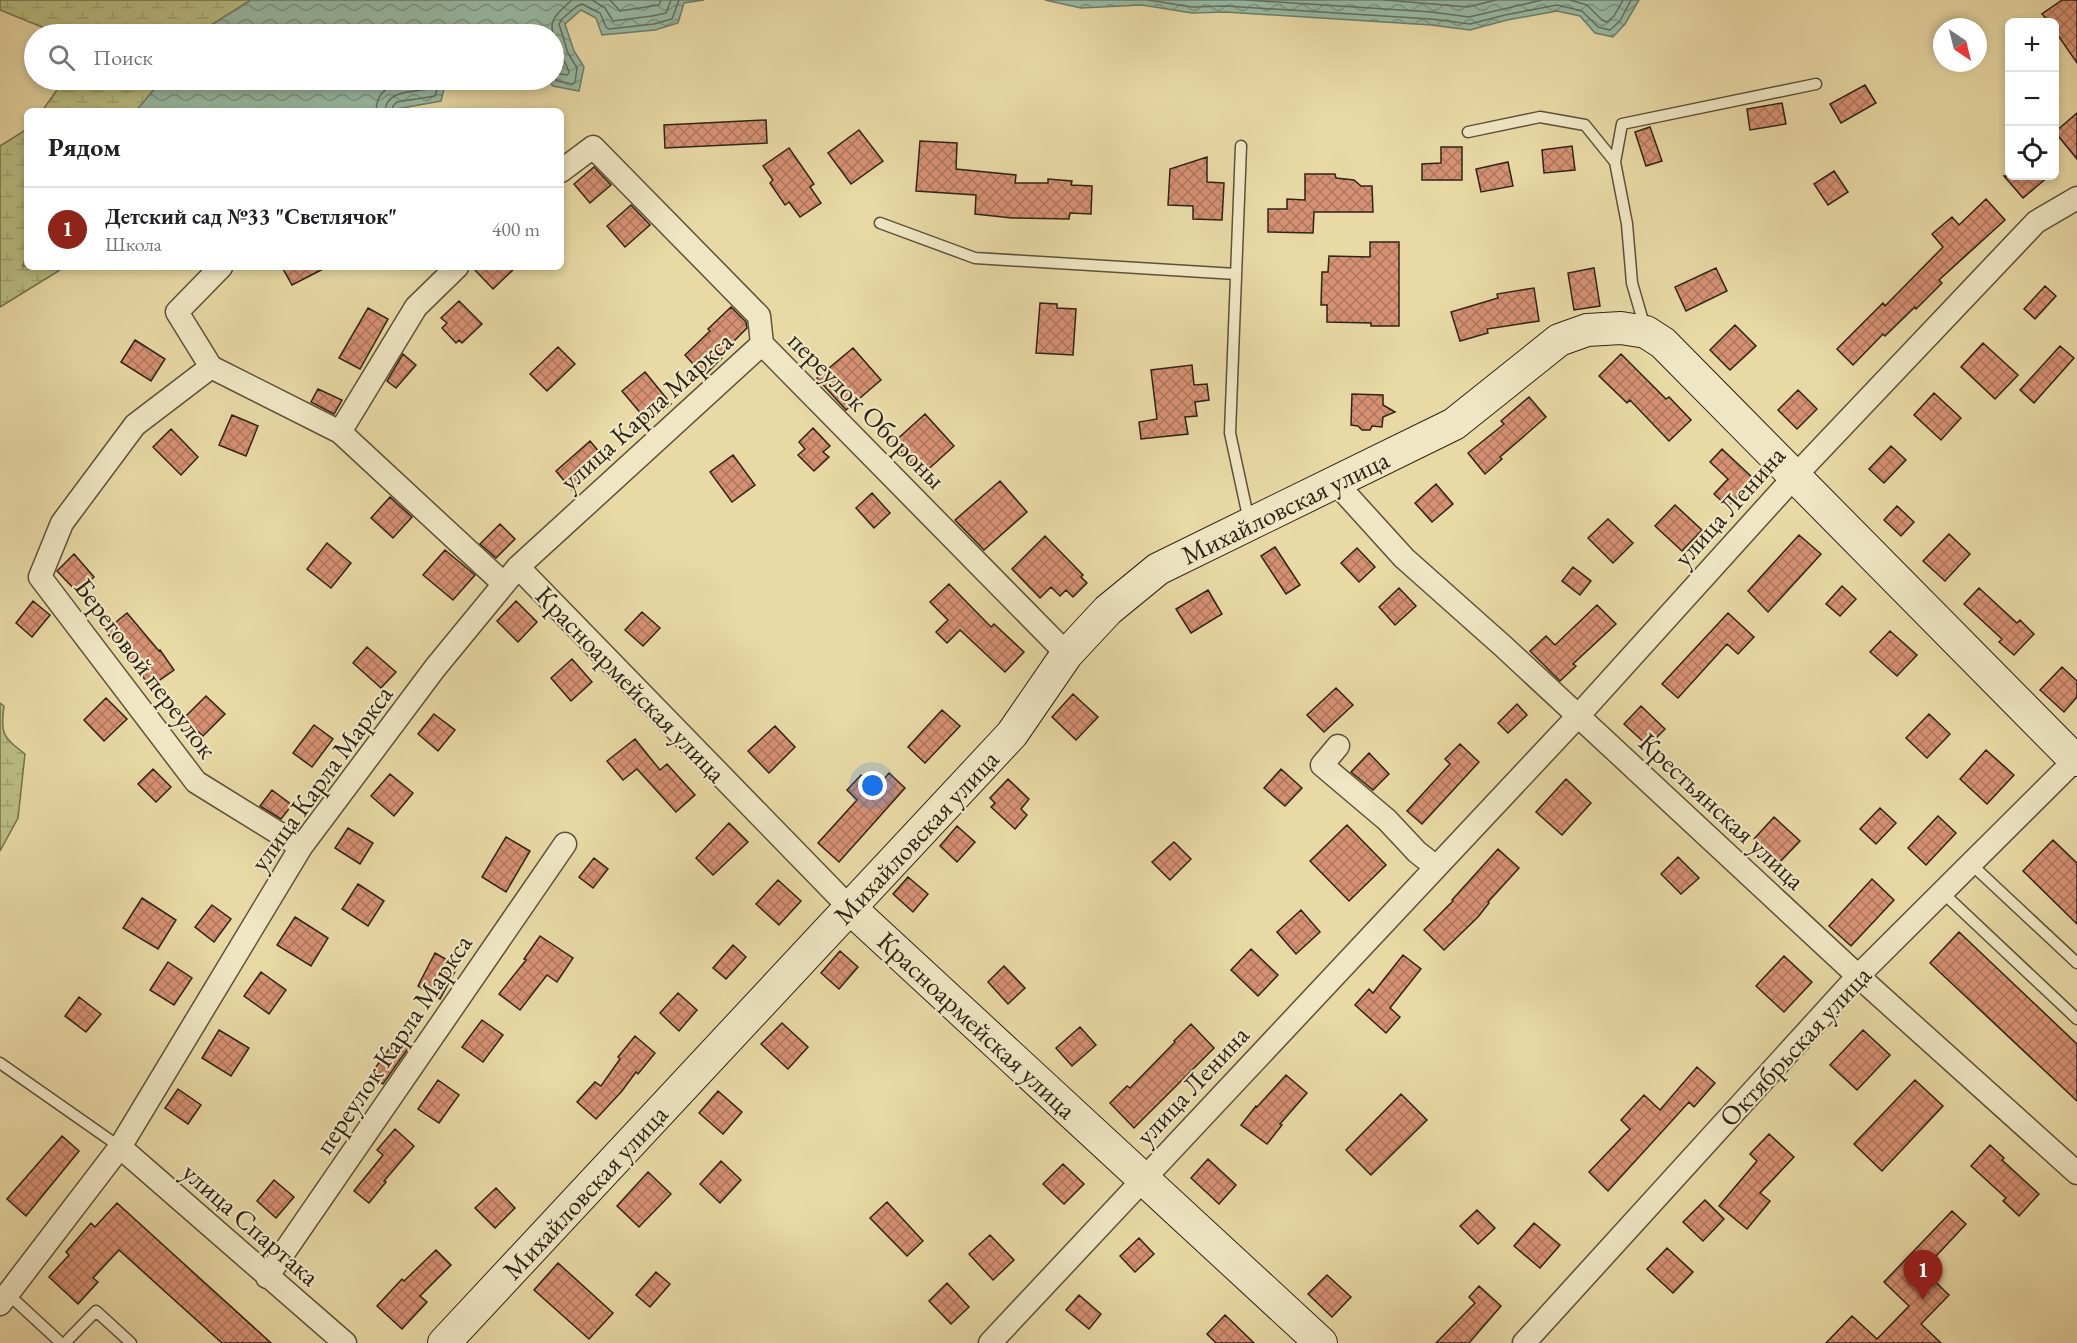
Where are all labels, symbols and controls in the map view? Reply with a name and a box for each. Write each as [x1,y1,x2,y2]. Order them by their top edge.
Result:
north arrow [1933,18,1987,72]
map controls [2005,18,2059,180]
button: + [2005,18,2059,72]
search box [24,24,564,90]
icon: search [45,41,78,74]
text: Поиск [93,43,153,72]
button: − [2005,72,2059,126]
button: locate [2005,126,2059,180]
text: Рядом [48,130,121,164]
text: Детский сад №33 "Светлячок" [105,202,397,231]
text: 1 [62,216,73,242]
text: 400 m [492,216,540,242]
text: Школа [105,231,162,257]
street label: улица Карла Маркса [552,324,740,498]
street label: переулок Обороны [781,324,953,496]
street label: улица Ленина [1665,438,1793,574]
street label: Михайловская улица [1175,441,1395,572]
street label: Береговой переулок [67,571,225,765]
street label: Красноармейская улица [528,578,734,790]
street label: улица Карла Маркса [242,678,400,878]
street label: Крестьянская улица [1631,725,1813,897]
street label: Михайловская улица [826,742,1006,932]
your location [858,771,887,800]
street label: Красноармейская улица [870,923,1084,1127]
street label: переулок Карла Маркса [306,927,480,1161]
street label: Октябрьская улица [1711,958,1879,1134]
street label: улица Ленина [1128,1018,1257,1152]
street label: Михайловская улица [495,1097,675,1287]
street label: улица Спартака [175,1155,327,1293]
pin: 1 [1904,1250,1942,1300]

